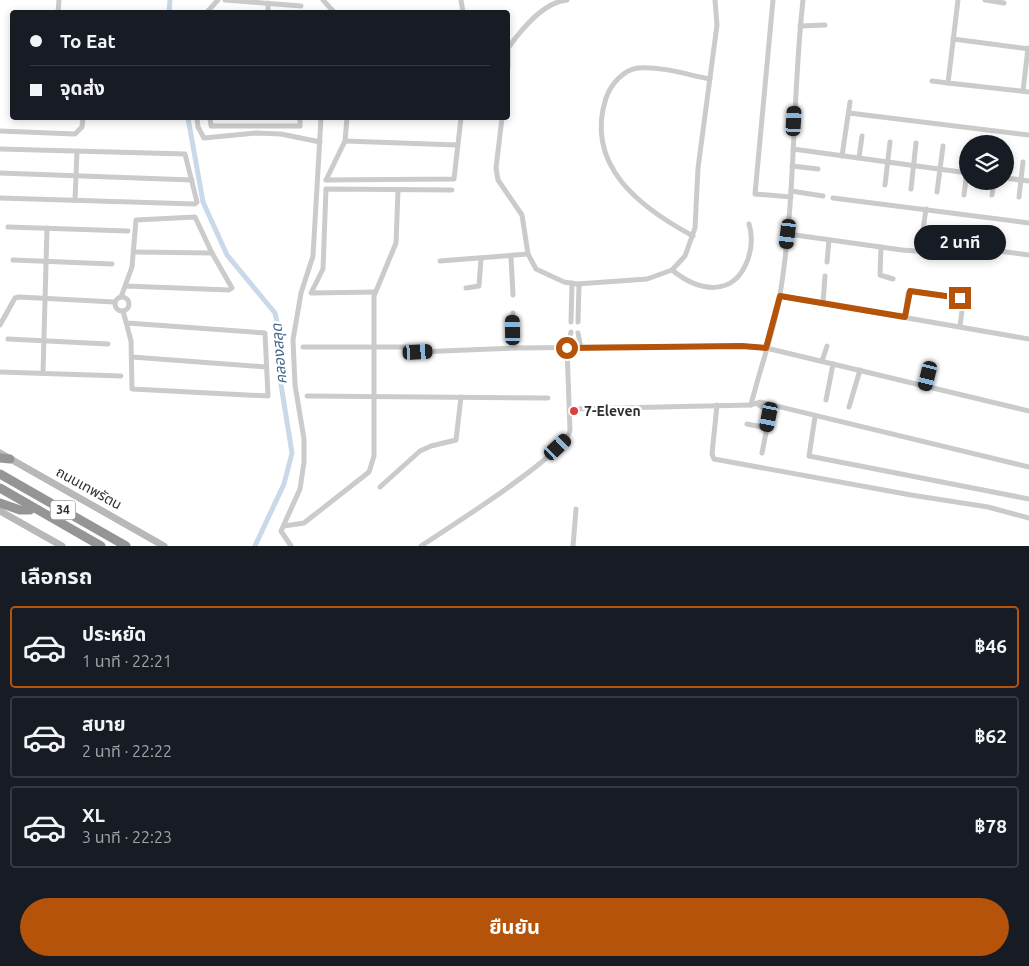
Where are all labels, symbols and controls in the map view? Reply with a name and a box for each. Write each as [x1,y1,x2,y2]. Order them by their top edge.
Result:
text: To Eat [60,30,116,52]
text: จุดส่ง [60,77,105,99]
car [785,106,802,136]
map controls [959,135,1014,190]
button: layers [959,135,1014,190]
car [778,218,797,250]
callout: 2 นาที [914,226,1006,260]
text: 2 นาที [940,233,980,251]
route end [949,287,971,309]
car [505,315,520,345]
water label: คลองสลุด [267,322,291,385]
route start [556,337,578,359]
car [402,344,433,360]
car [917,360,938,392]
car [758,401,779,433]
place label: 7-Eleven [584,403,641,419]
marker: 7-Eleven [568,405,580,417]
car [541,431,574,463]
street label: ถนนเทพรัตน [54,463,124,513]
road number: 34 [50,500,76,520]
text: เลือกรถ [20,563,93,588]
text: ประหยัด [82,623,146,645]
icon: car [22,625,67,670]
text: ฿46 [975,635,1007,657]
text: 1 นาที · 22:21 [82,652,172,670]
text: สบาย [82,713,126,735]
icon: car [22,715,67,760]
text: ฿62 [975,725,1007,747]
text: 2 นาที · 22:22 [82,742,172,760]
text: XL [82,804,105,826]
icon: car [22,805,67,850]
text: ฿78 [975,815,1007,837]
text: 3 นาที · 22:23 [82,828,172,846]
button: ยืนยัน [20,898,1009,956]

